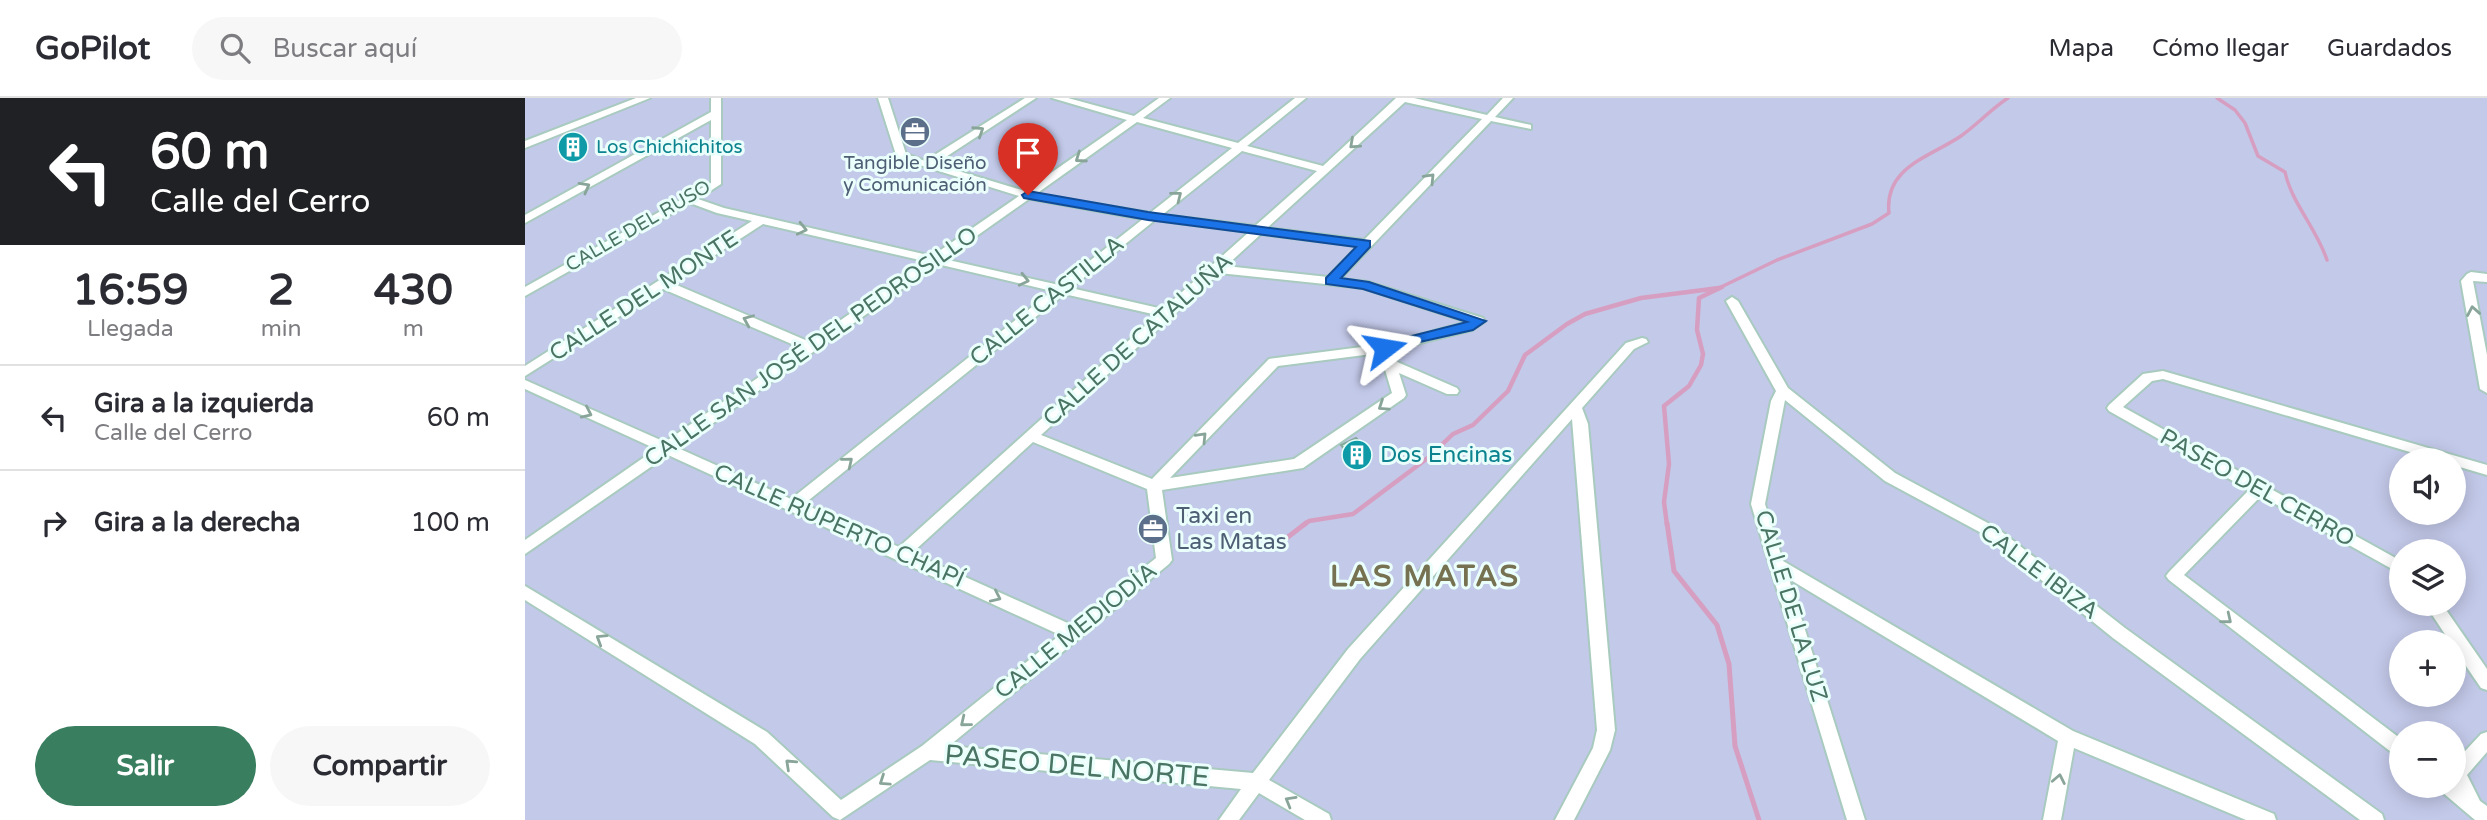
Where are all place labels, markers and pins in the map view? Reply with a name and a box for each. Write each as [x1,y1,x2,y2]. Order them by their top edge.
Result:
office icon: Tangible Diseño y Comunicación [898,115,932,149]
pin [998,123,1058,195]
building icon: Los Chichichitos [556,130,590,164]
place label: Los Chichichitos [596,136,743,158]
place label: Tangible Diseño y Comunicación [843,152,987,196]
building icon: Dos Encinas [1340,438,1374,472]
place label: Dos Encinas [1380,441,1512,469]
place label: Taxi en Las Matas [1176,502,1287,556]
office icon: Taxi en Las Matas [1136,512,1170,546]

